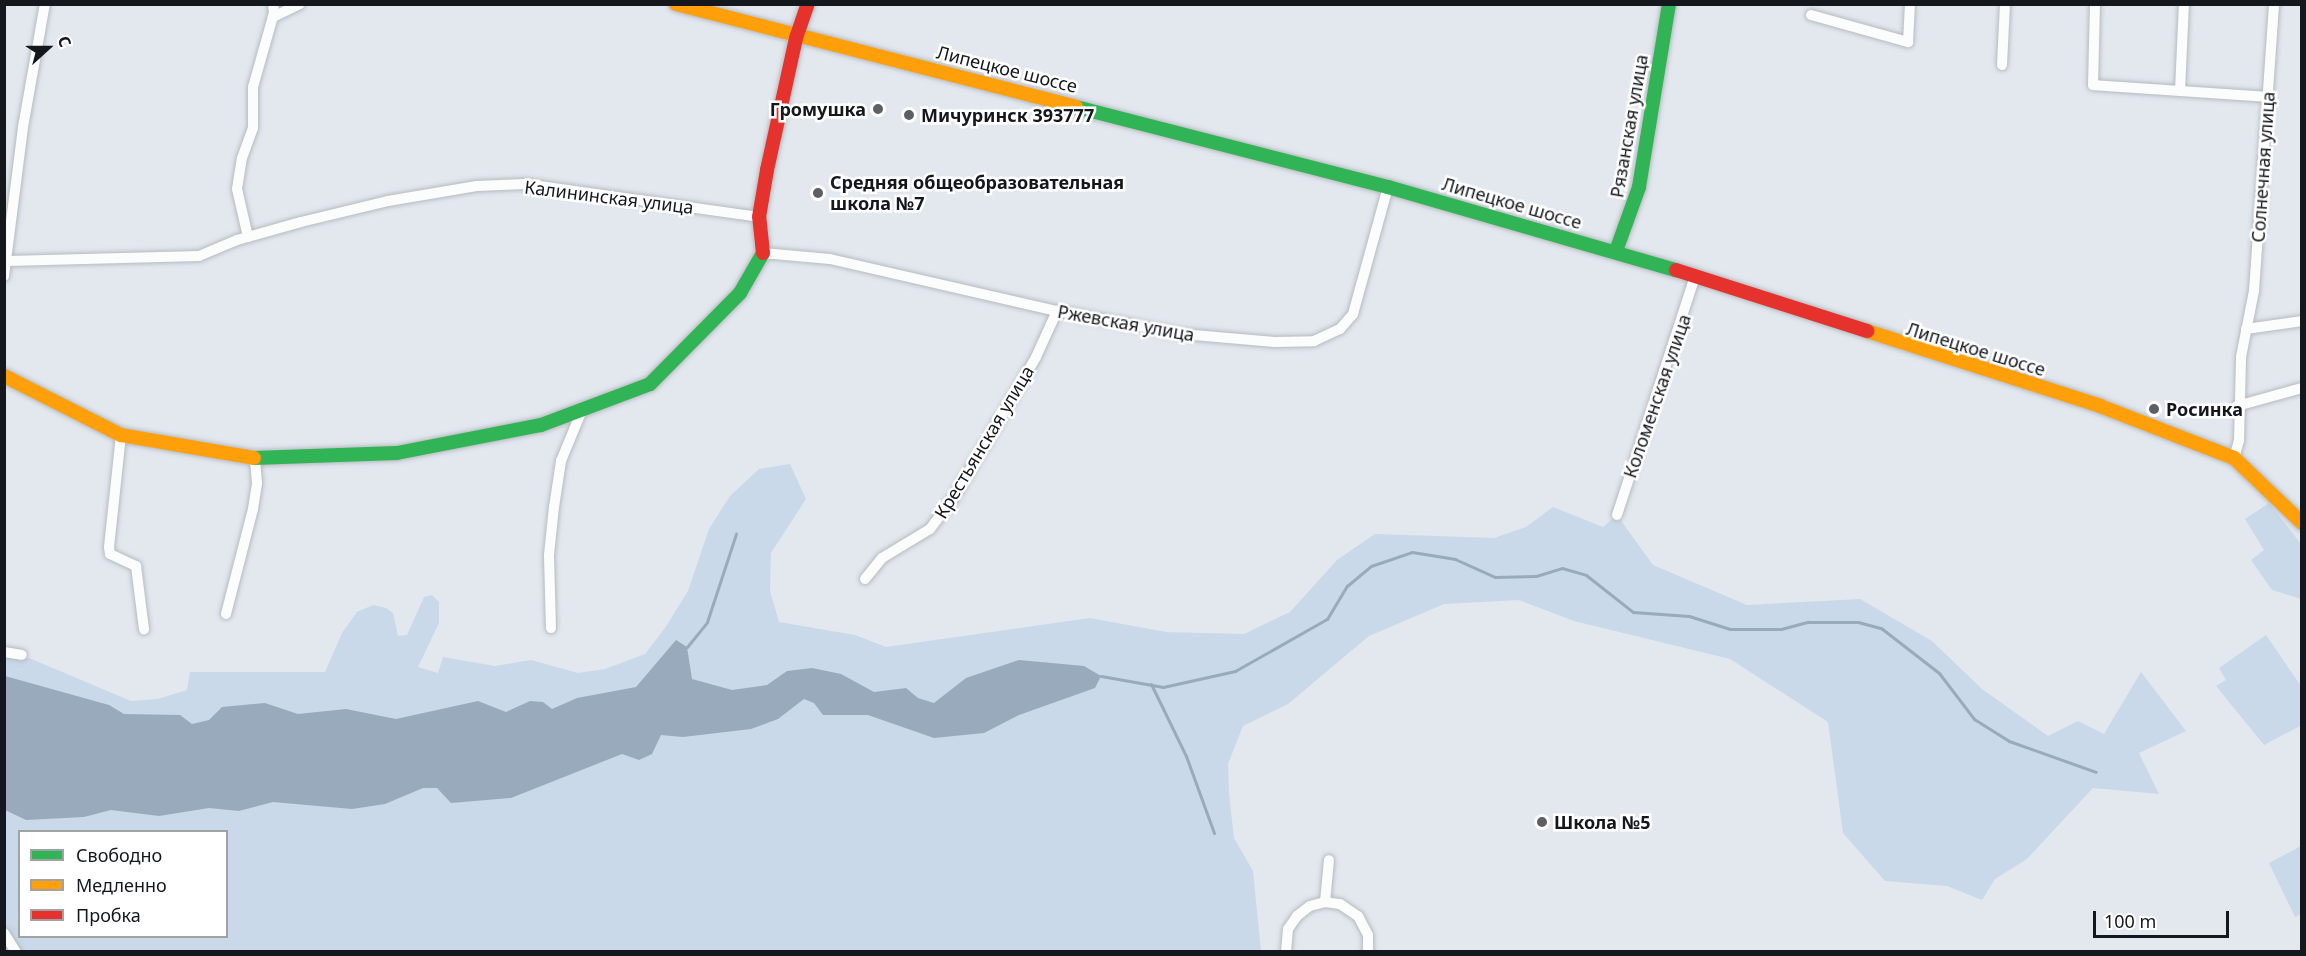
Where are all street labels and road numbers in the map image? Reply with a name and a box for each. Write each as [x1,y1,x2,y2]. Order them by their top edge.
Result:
street label: Липецкое шоссе [934,41,1080,97]
street label: Рязанская улица [1606,53,1652,199]
street label: Солнечная улица [2247,91,2279,243]
street label: Липецкое шоссе [1440,173,1584,233]
street label: Калининская улица [523,176,695,218]
street label: Ржевская улица [1056,300,1196,346]
street label: Коломенская улица [1619,311,1695,481]
street label: Липецкое шоссе [1904,318,2048,380]
street label: Крестьянская улица [930,362,1038,522]

